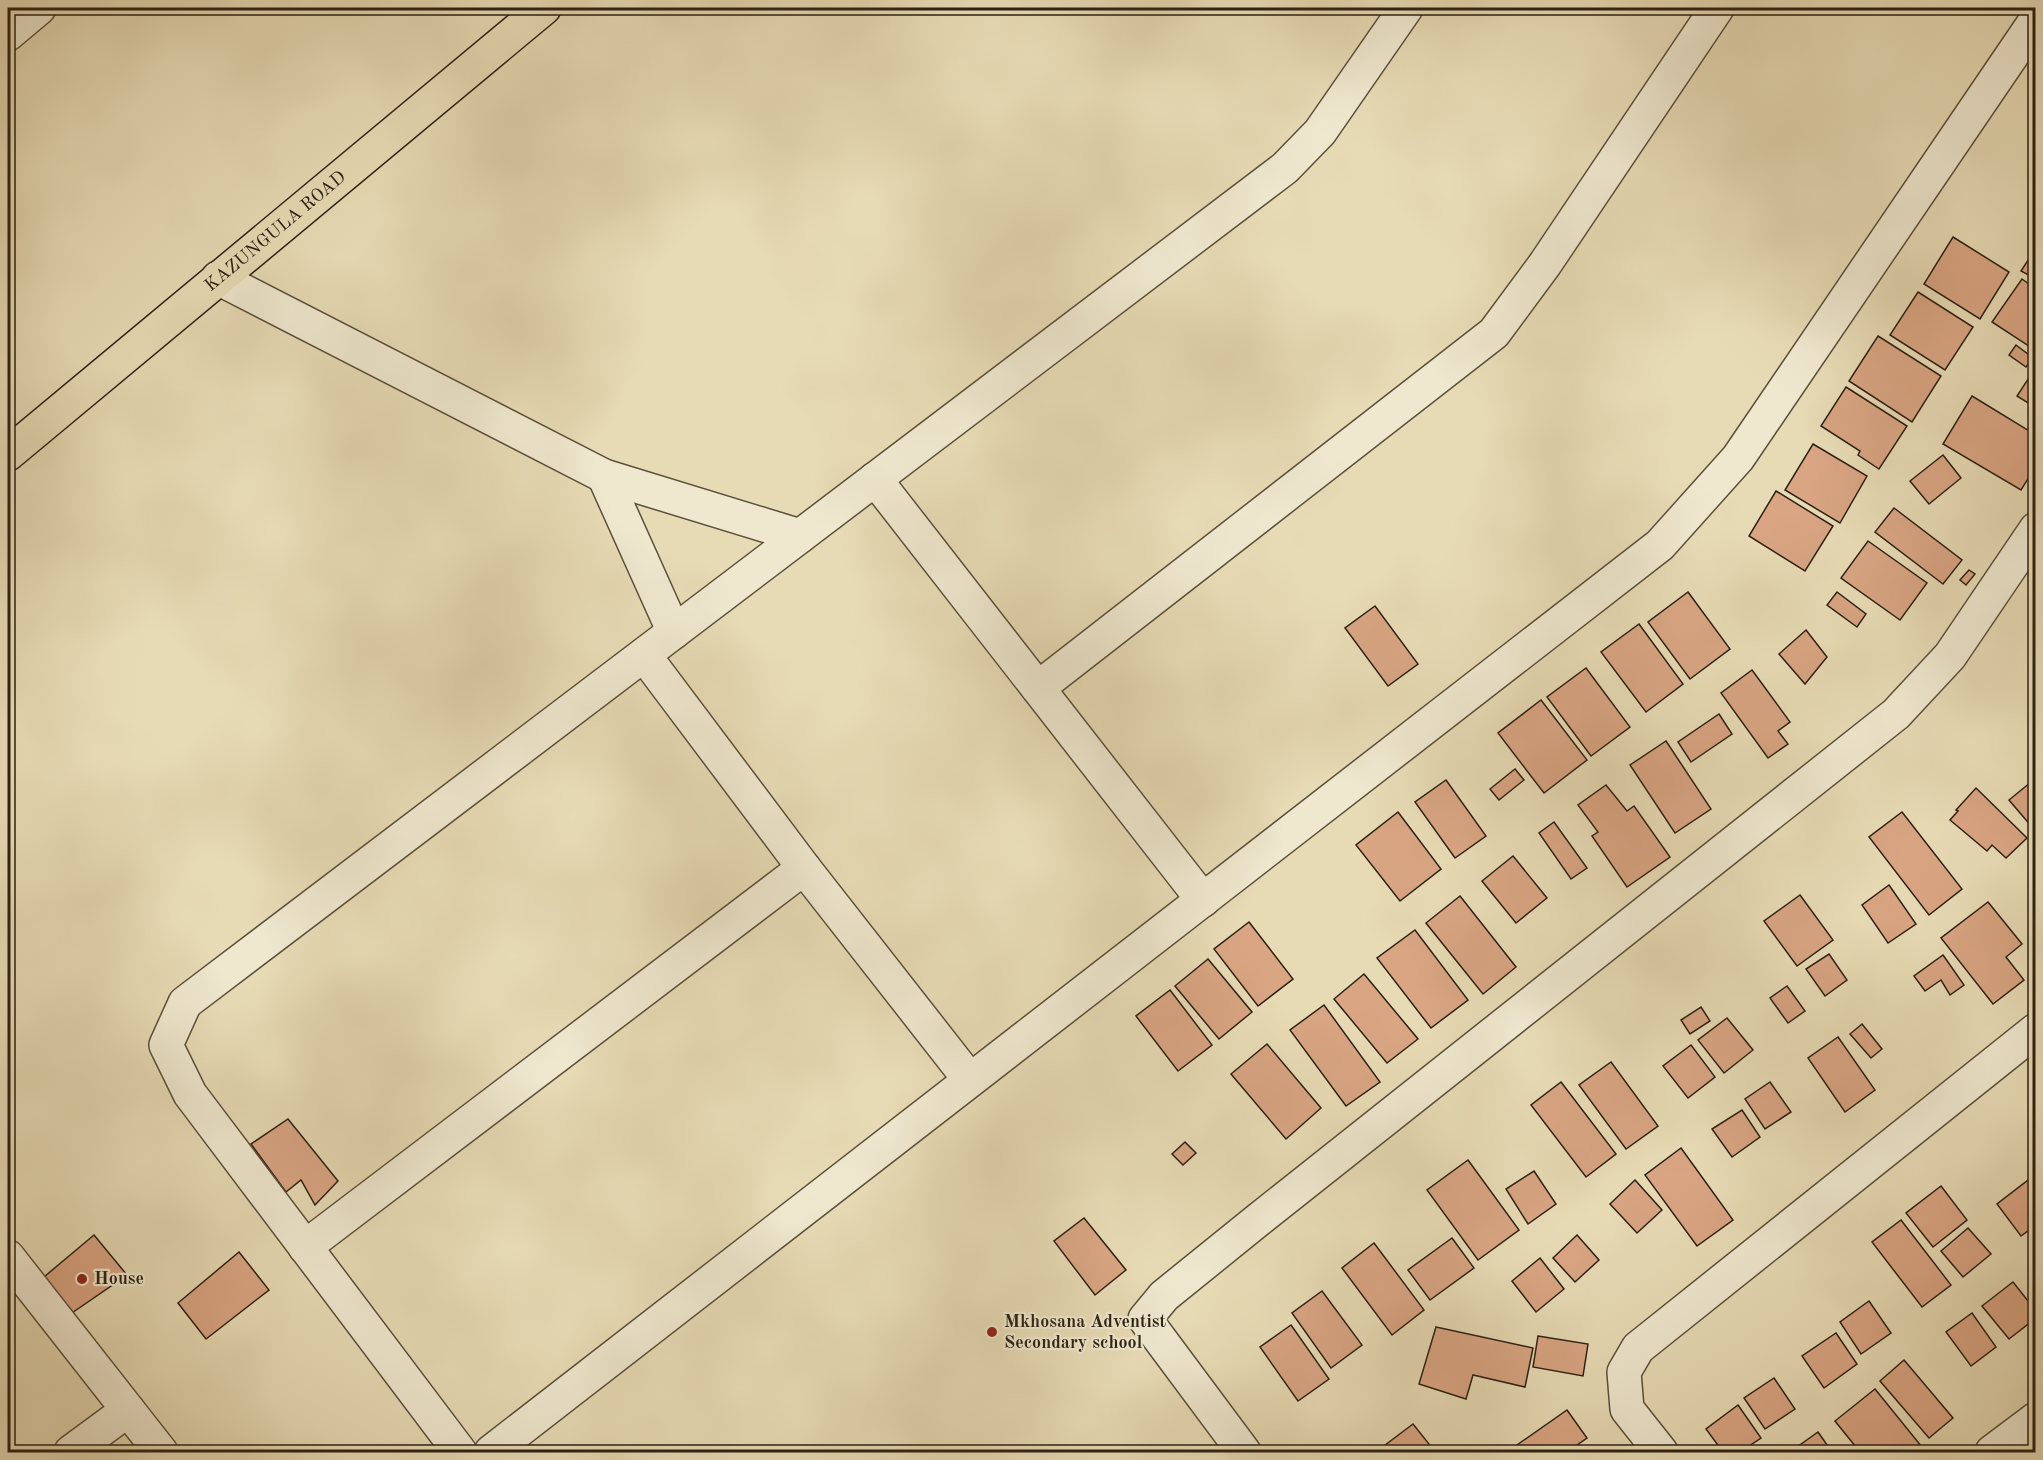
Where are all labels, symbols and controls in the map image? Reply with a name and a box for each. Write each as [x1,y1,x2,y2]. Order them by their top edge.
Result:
street label: KAZUNGULA ROAD [202,168,349,295]
place label: House [94,1270,144,1288]
marker: House [75,1272,89,1286]
place label: Mkhosana Adventist Secondary school [1004,1313,1167,1352]
marker: Mkhosana Adventist Secondary school [985,1325,999,1339]

